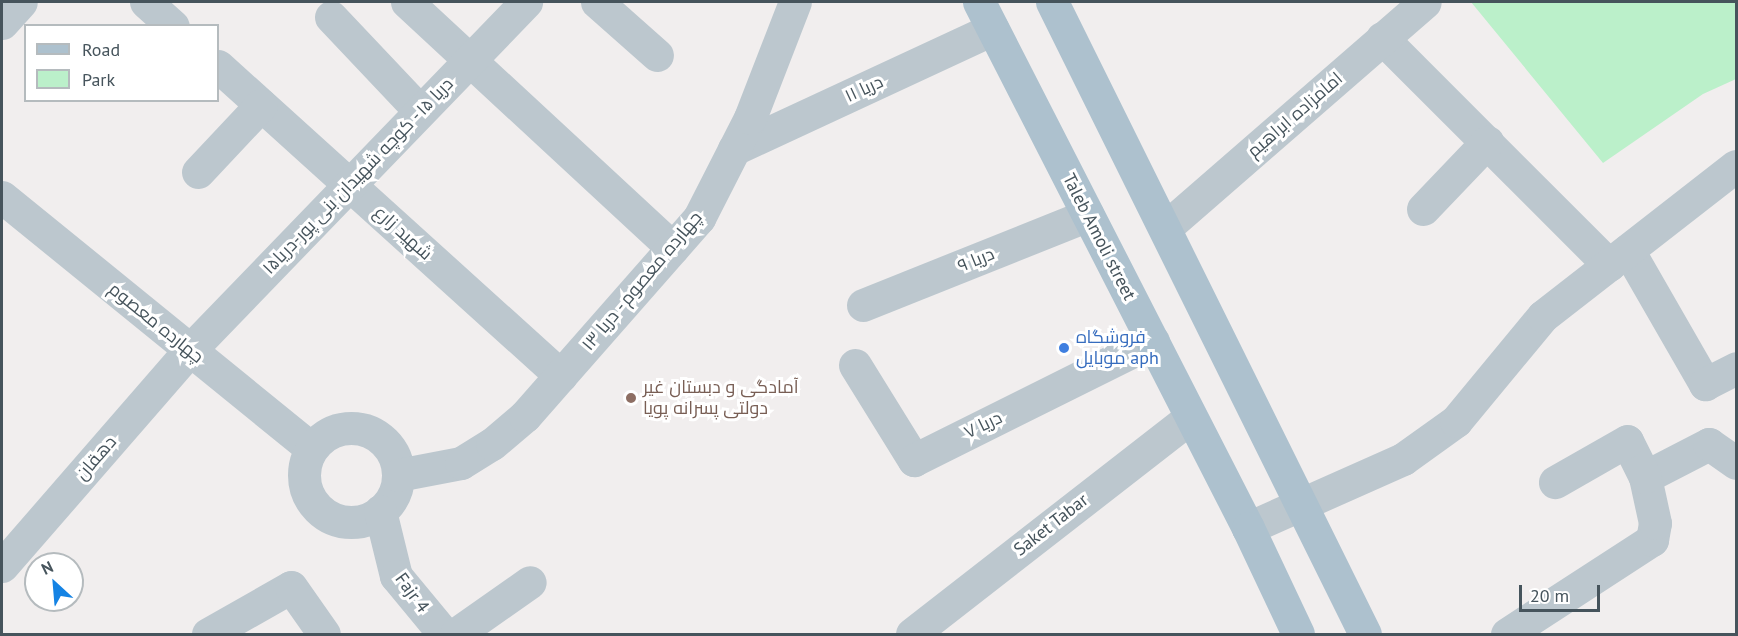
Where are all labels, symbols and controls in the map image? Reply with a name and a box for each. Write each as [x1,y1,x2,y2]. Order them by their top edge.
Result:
legend [24,24,219,102]
text: Road [82,38,120,61]
text: Park [82,68,115,91]
street label: امامزاده ابراهیم [1243,68,1347,162]
street label: دریا ۱۱ [842,71,886,107]
street label: دریا ۱۵ - كوچه شهيدان بنی پور-دريا۱۵ [257,72,459,280]
street label: Taleb Amoli street [1058,170,1140,304]
street label: شهید زارع [369,201,437,265]
street label: چهارده معصوم - دریا ۱۳ [576,206,708,356]
street label: دریا ۹ [954,243,998,277]
street label: چهارده معصوم [104,278,208,368]
place label: فروشگاه موبایل aph [1076,327,1159,370]
marker: فروشگاه موبایل aph [1057,341,1071,355]
place label: آمادگی و دبستان غیر دولتی پسرانه پویا [643,377,799,420]
marker: آمادگی و دبستان غیر دولتی پسرانه پویا [624,391,638,405]
street label: دریا ۷ [960,407,1006,443]
street label: دهقان [71,431,121,485]
street label: Saket Tabar [1009,489,1093,561]
north arrow [24,552,84,612]
text: N [38,556,56,579]
street label: Fajr 4 [390,569,434,617]
scale bar [1522,573,1603,611]
text: 20 m [1530,584,1569,607]

